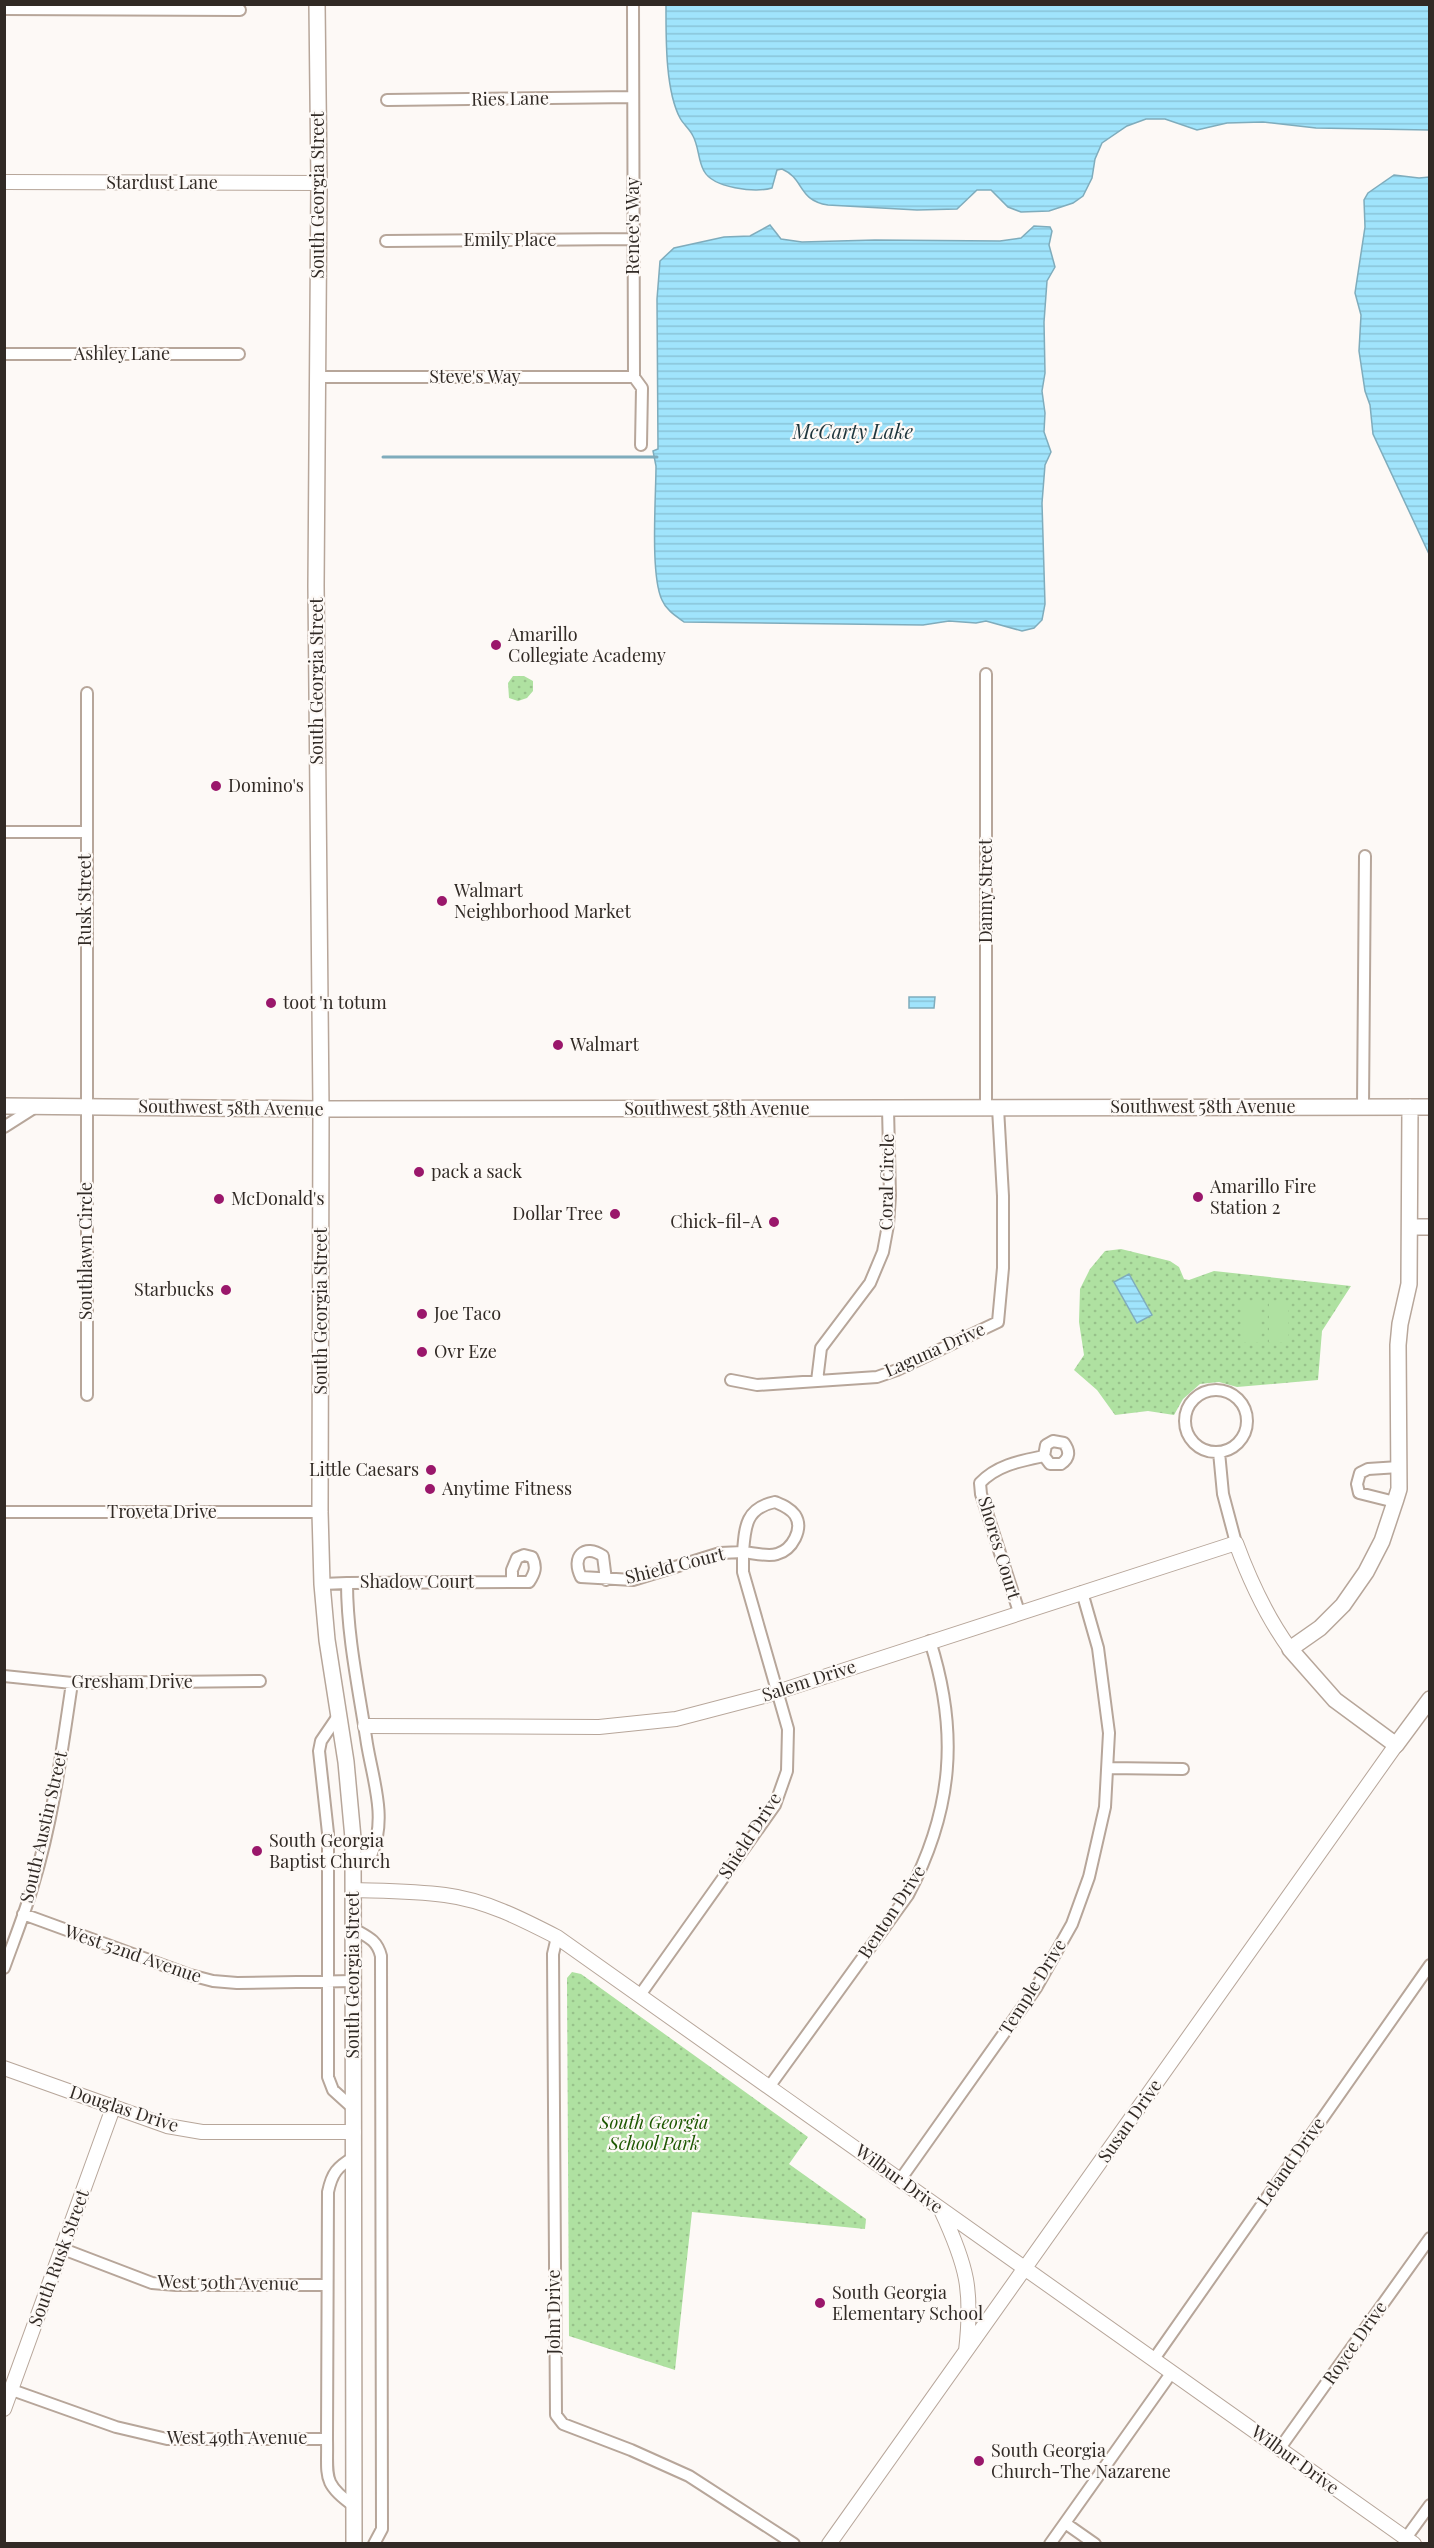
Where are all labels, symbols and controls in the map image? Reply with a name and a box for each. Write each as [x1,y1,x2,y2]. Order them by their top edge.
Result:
street label: Ries Lane [471,85,549,111]
street label: South Georgia Street [305,111,329,279]
street label: Stardust Lane [106,170,218,194]
street label: Renee's Way [620,177,644,275]
street label: Emily Place [464,227,556,251]
street label: Ashley Lane [73,341,170,365]
street label: Steve's Way [429,364,521,388]
water label: McCarty Lake [792,417,914,444]
street label: South Georgia Street [304,597,328,765]
place label: Amarillo Collegiate Academy [507,622,666,667]
marker: Amarillo Collegiate Academy [489,638,503,652]
place label: Domino's [228,773,304,797]
marker: Domino's [209,779,223,793]
street label: Danny Street [973,838,997,943]
street label: Rusk Street [72,853,96,946]
place label: Walmart Neighborhood Market [453,878,631,923]
marker: Walmart Neighborhood Market [435,894,449,908]
place label: toot 'n totum [283,990,387,1014]
marker: toot 'n totum [264,996,278,1010]
place label: Walmart [569,1032,639,1056]
marker: Walmart [551,1038,565,1052]
street label: Southwest 58th Avenue [138,1093,324,1121]
street label: Southwest 58th Avenue [1110,1094,1296,1118]
street label: Southwest 58th Avenue [624,1096,810,1120]
street label: Coral Circle [873,1133,899,1231]
place label: pack a sack [431,1159,522,1183]
marker: pack a sack [412,1165,426,1179]
place label: Amarillo Fire Station 2 [1209,1174,1316,1219]
street label: Southlawn Circle [73,1182,97,1320]
place label: McDonald's [231,1186,325,1210]
marker: Amarillo Fire Station 2 [1191,1190,1205,1204]
marker: McDonald's [212,1192,226,1206]
place label: Dollar Tree [512,1201,603,1225]
marker: Dollar Tree [608,1207,622,1221]
place label: Chick-fil-A [670,1209,763,1233]
marker: Chick-fil-A [767,1215,781,1229]
street label: South Georgia Street [308,1227,332,1395]
place label: Starbucks [134,1277,214,1301]
marker: Starbucks [219,1283,233,1297]
place label: Joe Taco [433,1301,501,1325]
marker: Joe Taco [415,1307,429,1321]
street label: Laguna Drive [881,1316,989,1382]
place label: Ovr Eze [434,1339,497,1363]
marker: Ovr Eze [415,1345,429,1359]
place label: Little Caesars [309,1457,419,1481]
marker: Little Caesars [424,1463,438,1477]
place label: Anytime Fitness [441,1476,572,1500]
marker: Anytime Fitness [423,1482,437,1496]
street label: Shores Court [973,1493,1027,1603]
street label: Troveta Drive [107,1499,217,1523]
street label: Shield Court [623,1541,728,1589]
street label: Shadow Court [360,1569,475,1593]
street label: Salem Drive [759,1654,859,1706]
street label: Gresham Drive [71,1669,193,1693]
street label: South Austin Street [14,1748,72,1905]
street label: Shield Drive [712,1788,786,1883]
place label: South Georgia Baptist Church [269,1828,391,1873]
marker: South Georgia Baptist Church [250,1844,264,1858]
street label: Benton Drive [852,1860,930,1963]
street label: South Georgia Street [340,1891,364,2059]
street label: West 52nd Avenue [61,1918,205,1988]
street label: Temple Drive [993,1934,1071,2039]
street label: Susan Drive [1092,2074,1167,2167]
street label: Douglas Drive [67,2079,182,2137]
park label: South Georgia School Park [598,2110,709,2155]
street label: Leland Drive [1251,2112,1330,2211]
street label: Wilbur Drive [850,2138,948,2218]
street label: South Rusk Street [22,2185,94,2329]
street label: West 50th Avenue [156,2269,299,2295]
street label: John Drive [541,2269,565,2356]
place label: South Georgia Elementary School [832,2280,983,2325]
marker: South Georgia Elementary School [813,2296,827,2310]
street label: Royce Drive [1317,2296,1392,2389]
street label: Wilbur Drive [1246,2419,1344,2499]
street label: West 49th Avenue [166,2425,307,2449]
place label: South Georgia Church-The Nazarene [991,2438,1171,2483]
marker: South Georgia Church-The Nazarene [972,2454,986,2468]

